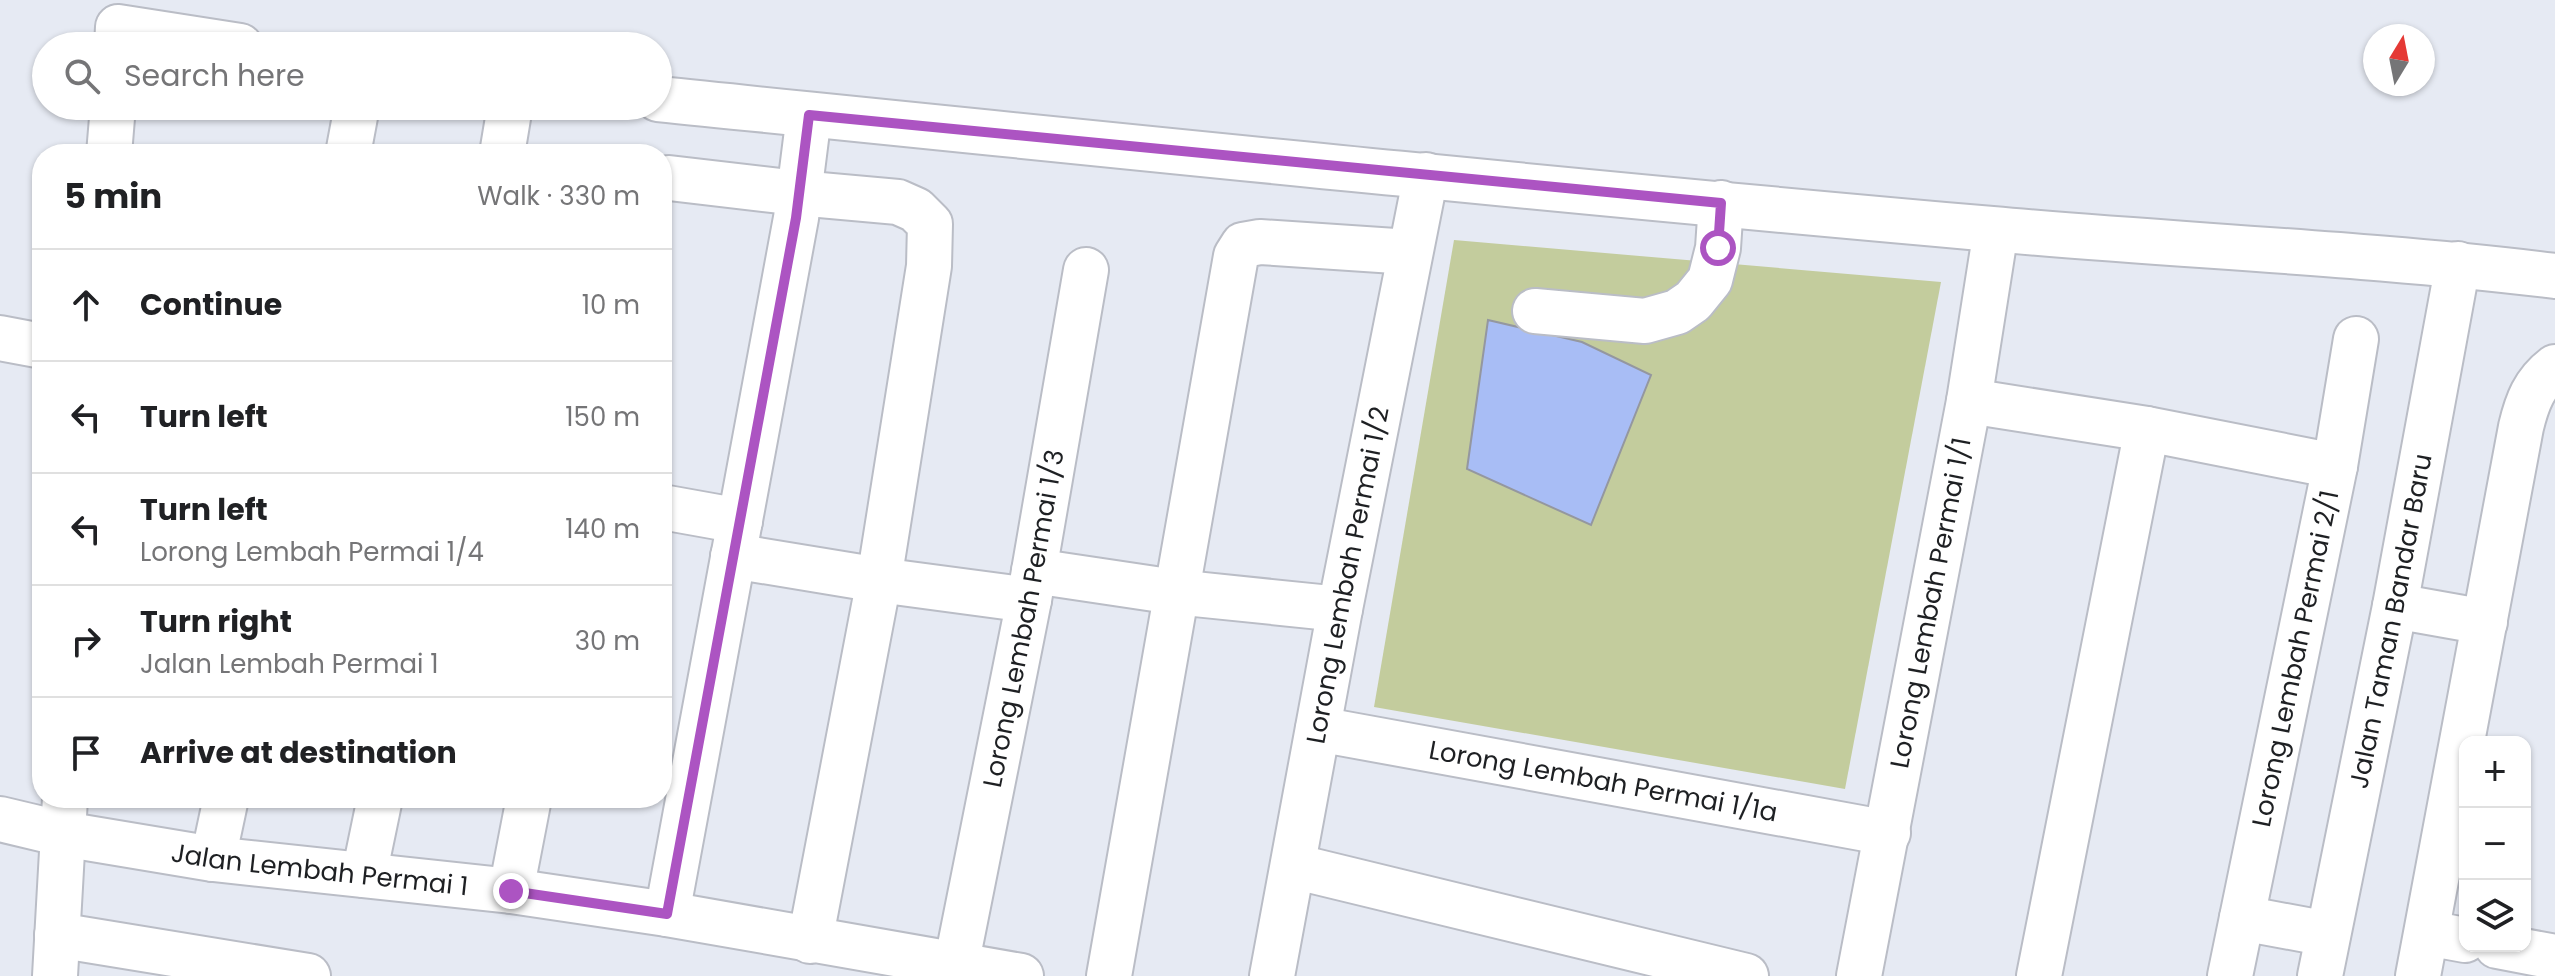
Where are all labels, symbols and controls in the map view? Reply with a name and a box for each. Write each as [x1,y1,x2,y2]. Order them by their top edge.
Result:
north arrow [2363,24,2435,96]
search box [32,32,672,120]
icon: search [60,54,104,98]
text: Search here [124,54,305,97]
text: 5 min [64,172,162,220]
text: Walk · 330 m [477,178,640,214]
route start [1700,230,1736,266]
icon: ahead [64,283,108,327]
text: Continue [140,283,282,326]
text: 10 m [582,287,640,323]
icon: left [64,395,108,439]
text: Turn left [140,395,268,438]
text: 150 m [565,399,640,435]
street label: Lorong Lembah Permai 1/2 [1297,403,1398,747]
street label: Lorong Lembah Permai 1/1 [1881,434,1980,771]
street label: Lorong Lembah Permai 1/3 [974,447,1073,791]
street label: Jalan Taman Bandar Baru [2340,451,2441,792]
street label: Lorong Lembah Permai 2/1 [2243,487,2348,830]
text: Turn left [140,488,268,531]
icon: left [64,507,108,551]
text: 140 m [565,511,640,547]
text: Lorong Lembah Permai 1/4 [140,534,484,570]
text: Turn right [140,600,292,643]
icon: right [64,619,108,663]
text: 30 m [575,623,640,659]
text: Jalan Lembah Permai 1 [140,646,439,682]
icon: arrive [64,731,108,775]
text: Arrive at destination [140,731,457,774]
street label: Lorong Lembah Permai 1/1a [1426,732,1780,830]
map controls [2459,736,2531,952]
button: + [2459,736,2531,808]
button: − [2459,808,2531,880]
street label: Jalan Lembah Permai 1 [168,834,470,904]
route end [493,873,529,909]
button: layers [2459,880,2531,952]

